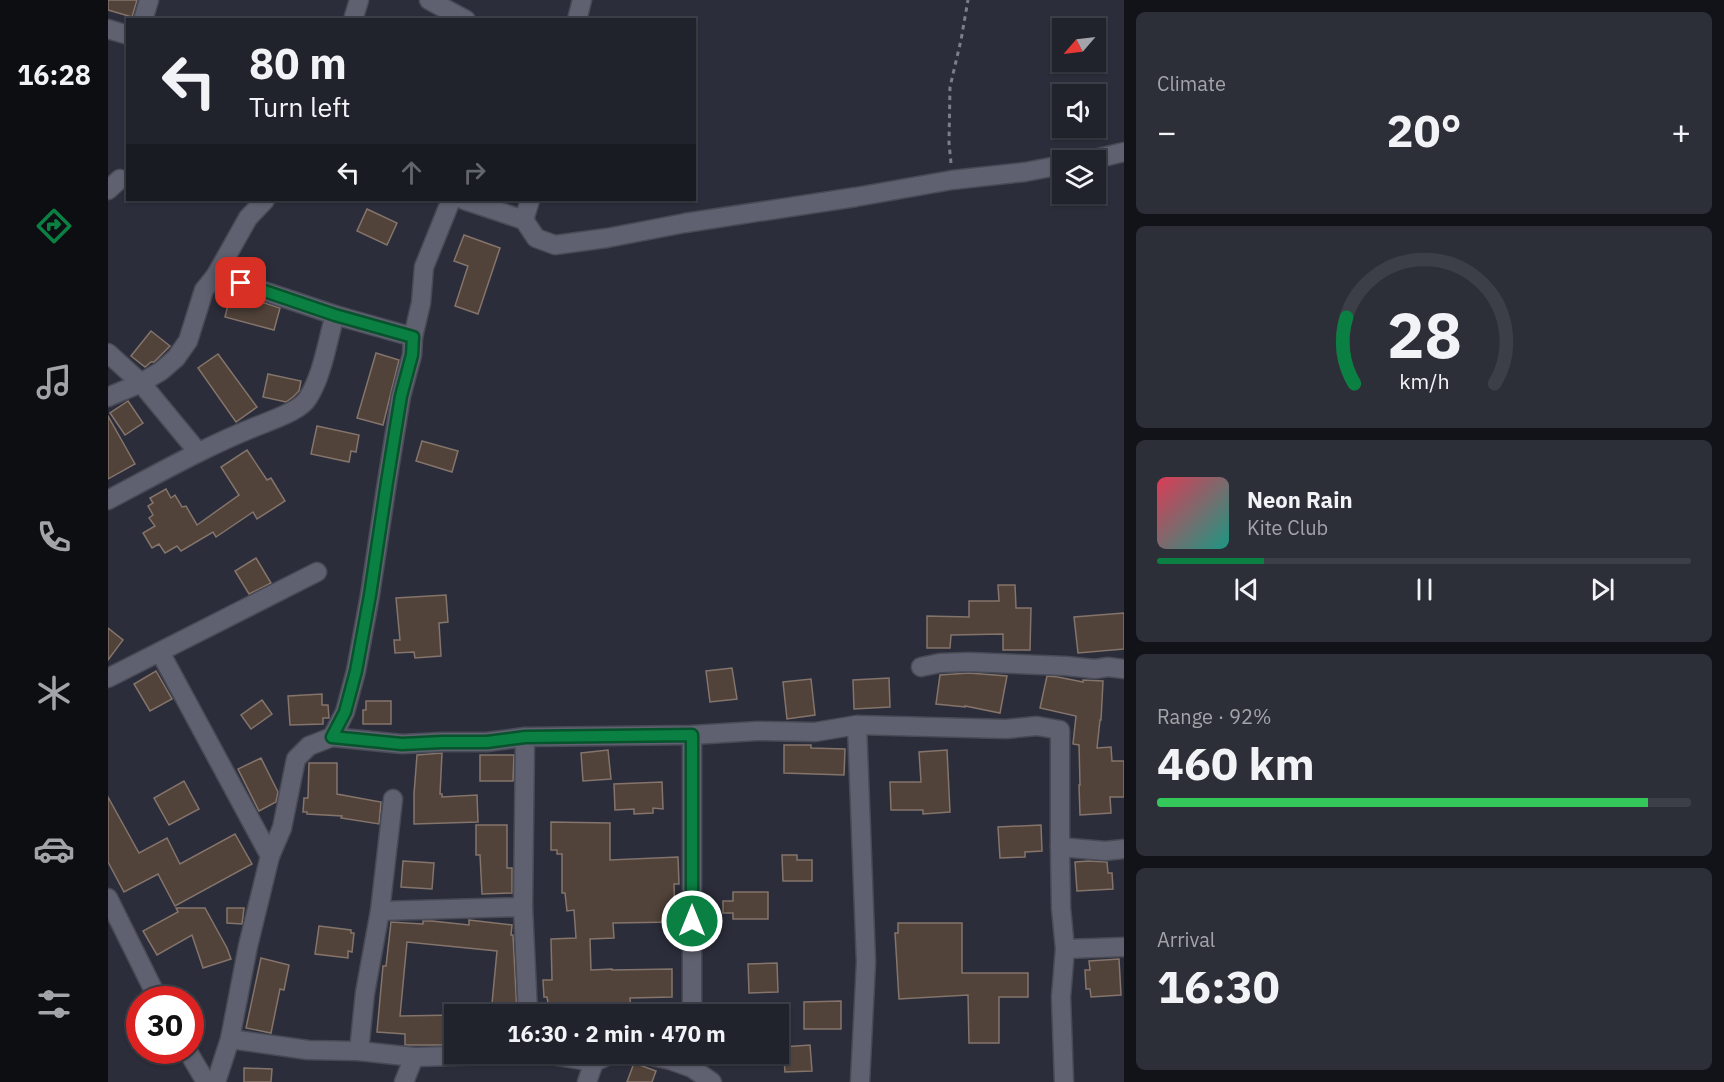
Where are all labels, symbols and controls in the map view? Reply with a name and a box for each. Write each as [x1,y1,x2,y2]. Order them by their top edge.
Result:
north arrow [1052,18,1106,72]
map controls [1052,18,1106,204]
text: 80 m [249,36,347,91]
icon: left [150,42,228,120]
text: 16:28 [17,57,91,92]
text: Climate [1157,70,1226,97]
button: sound [1052,84,1106,138]
text: Turn left [249,89,350,124]
text: 20° [1386,101,1462,159]
text: − [1157,110,1177,153]
text: + [1671,110,1691,153]
button: layers [1052,150,1106,204]
icon: left [332,156,365,189]
icon: ahead [395,156,428,189]
icon: right [458,156,491,189]
icon: directions [33,205,75,247]
pin [215,257,266,308]
icon: arrive [224,266,257,299]
text: 28 [1387,294,1461,375]
icon: music [33,361,75,403]
text: km/h [1399,367,1449,395]
text: Neon Rain [1247,485,1353,514]
text: Kite Club [1247,514,1328,541]
icon: phone [33,516,75,558]
icon: previous [1230,573,1263,606]
icon: pause [1408,573,1441,606]
icon: next [1586,573,1619,606]
icon: climate [33,672,75,714]
text: Range · 92% [1157,703,1272,730]
text: 460 km [1157,734,1315,792]
icon: car [33,828,75,870]
position arrow [660,889,724,953]
text: Arrival [1157,926,1215,953]
text: 16:30 [1157,957,1280,1015]
icon: filters [33,983,75,1025]
speed limit sign: 30 [126,986,204,1064]
text: 16:30 · 2 min · 470 m [507,1019,726,1048]

